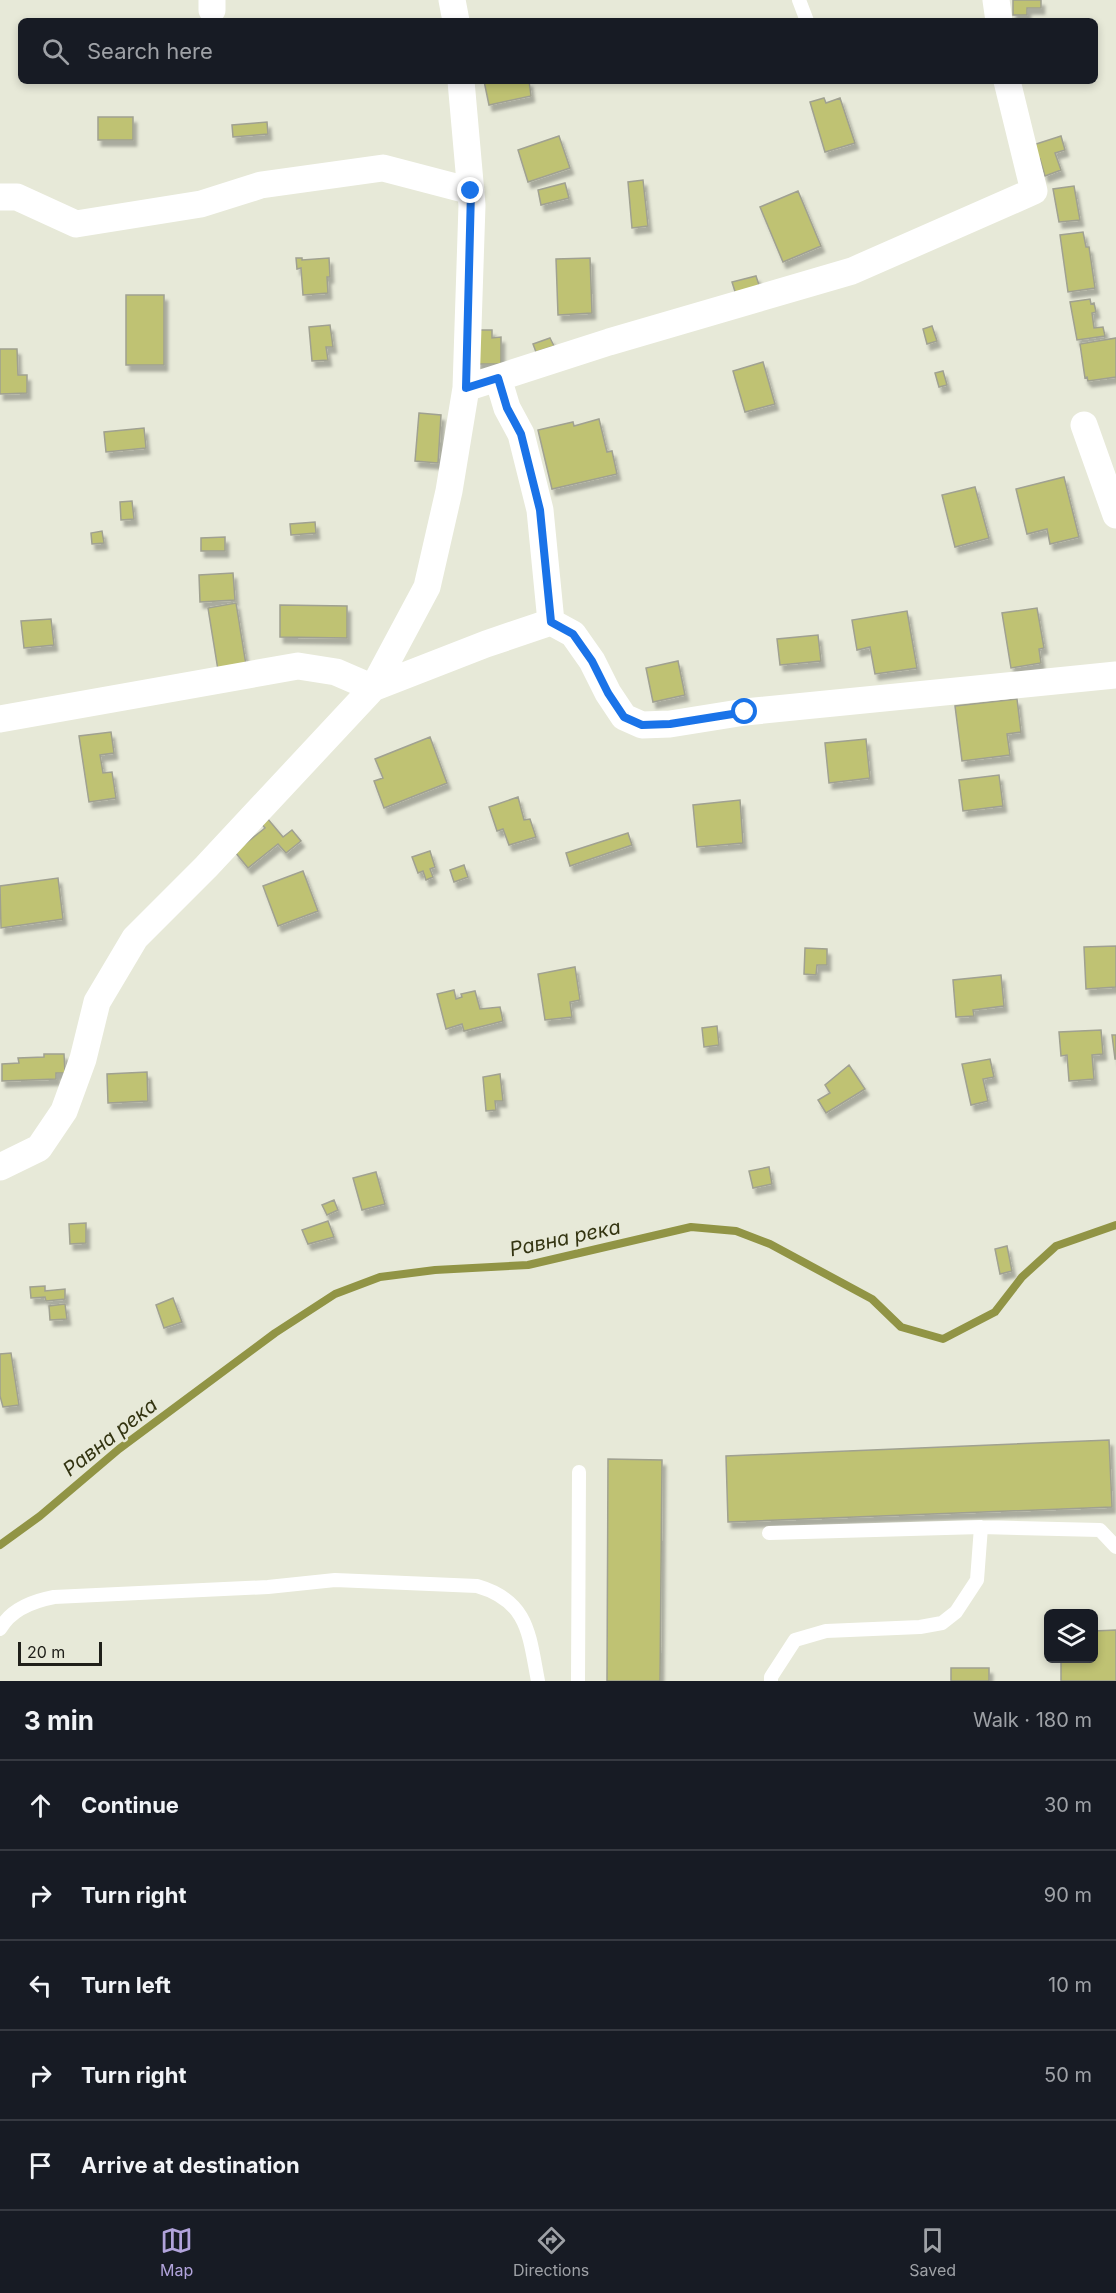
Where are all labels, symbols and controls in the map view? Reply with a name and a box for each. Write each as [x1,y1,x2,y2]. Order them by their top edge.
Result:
search box [18,18,1098,84]
icon: search [39,35,72,68]
text: Search here [87,38,213,64]
route end [457,177,483,203]
route start [731,698,757,724]
water label: Равна река [507,1215,623,1261]
water label: Равна река [58,1393,162,1481]
map controls [1044,1609,1098,1663]
button: layers [1044,1609,1098,1663]
scale bar [18,1639,102,1666]
text: 20 m [27,1642,65,1662]
text: 3 min [24,1705,94,1736]
text: Walk · 180 m [973,1708,1092,1732]
icon: ahead [24,1789,57,1822]
text: Continue [81,1792,179,1818]
text: 30 m [1044,1793,1092,1817]
icon: right [24,1879,57,1912]
text: Turn right [81,1882,187,1908]
text: 90 m [1044,1883,1092,1907]
icon: left [24,1969,57,2002]
text: Turn left [81,1972,171,1998]
text: 10 m [1048,1973,1092,1997]
icon: right [24,2059,57,2092]
text: Turn right [81,2062,187,2088]
text: 50 m [1044,2063,1092,2087]
icon: arrive [24,2149,57,2182]
text: Arrive at destination [81,2152,300,2178]
tab: Map [160,2224,193,2280]
tab: Directions [513,2224,589,2280]
tab: Saved [909,2224,956,2280]

